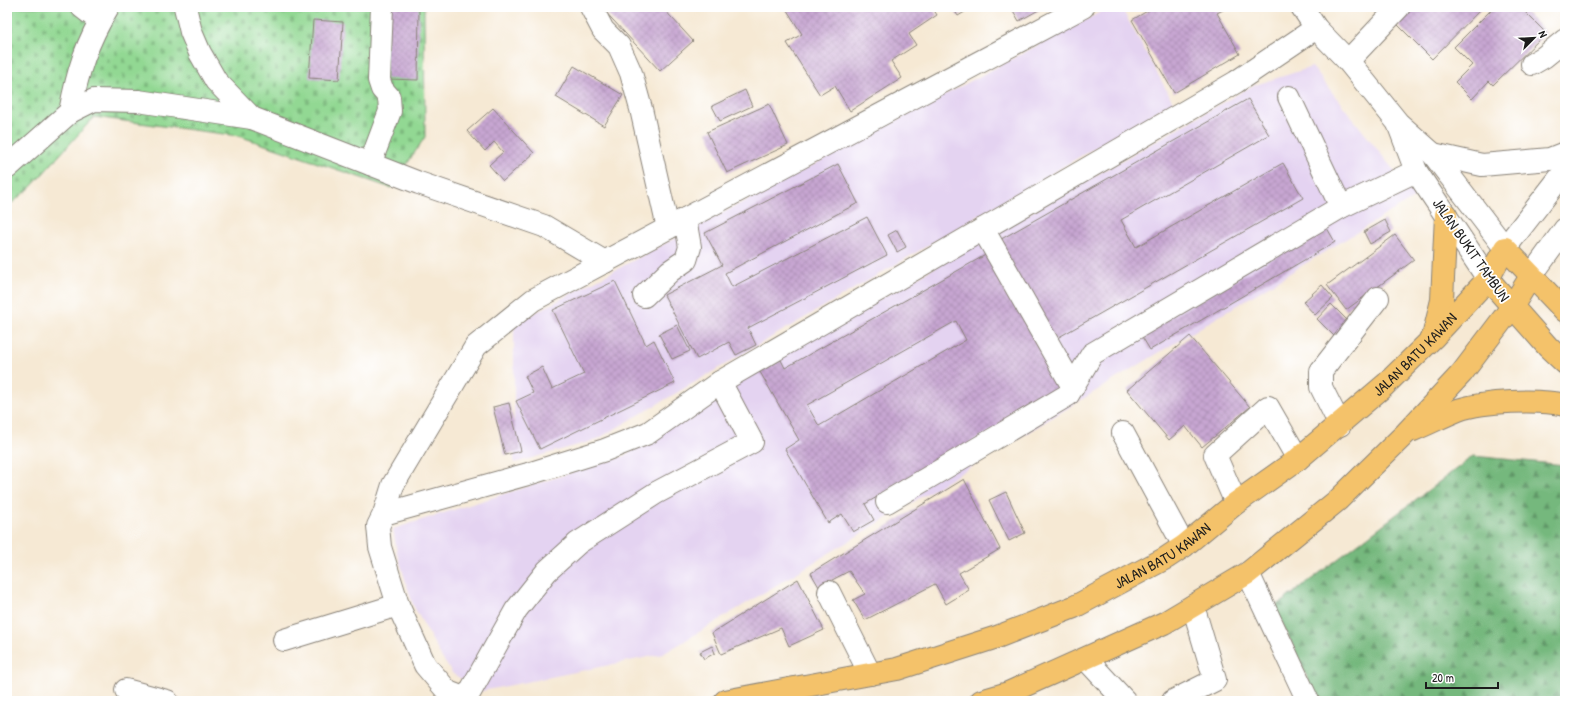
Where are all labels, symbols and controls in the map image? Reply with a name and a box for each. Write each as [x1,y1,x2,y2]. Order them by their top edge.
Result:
north arrow [1514,18,1554,58]
text: N [1536,28,1551,40]
street label: JALAN BUKIT TAMBUN [1428,194,1515,306]
street label: JALAN BATU KAWAN [1368,308,1461,401]
street label: JALAN BATU KAWAN [1110,517,1215,594]
scale bar [1426,664,1498,690]
text: 20 m [1432,669,1454,686]

